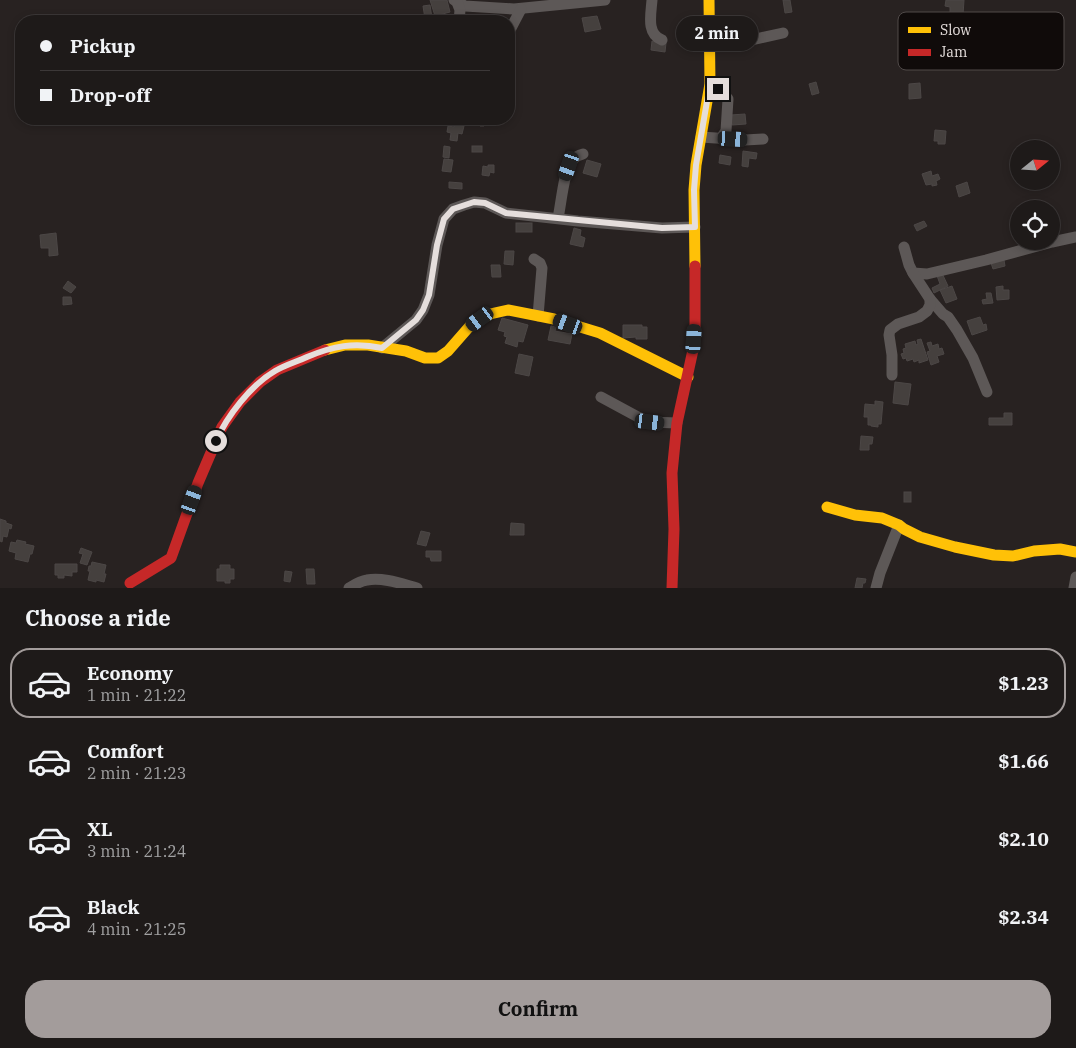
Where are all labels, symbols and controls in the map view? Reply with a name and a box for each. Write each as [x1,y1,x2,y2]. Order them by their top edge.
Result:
legend [898,12,1064,70]
callout: 2 min [677,17,759,52]
text: Slow [940,21,971,39]
text: 2 min [695,23,739,43]
text: Pickup [70,34,135,58]
text: Jam [940,43,967,61]
route end [707,78,729,100]
text: Drop-off [70,83,151,107]
car [717,131,748,147]
north arrow [1010,140,1060,190]
map controls [1010,140,1060,250]
car [557,149,580,183]
button: locate [1010,200,1060,250]
car [463,304,496,334]
car [551,312,584,336]
car [685,324,702,354]
car [634,413,665,431]
route start [205,430,227,452]
car [179,483,204,517]
text: Choose a ride [25,603,171,632]
icon: car [27,661,72,706]
text: Economy [87,661,173,685]
text: $1.23 [998,671,1049,695]
text: 1 min · 21:22 [87,685,186,705]
icon: car [27,739,72,784]
text: Comfort [87,739,164,763]
text: $1.66 [998,749,1049,773]
text: 2 min · 21:23 [87,763,186,783]
icon: car [27,817,72,862]
text: XL [87,817,113,841]
text: $2.10 [998,827,1049,851]
text: 3 min · 21:24 [87,841,186,861]
icon: car [27,895,72,940]
text: Black [87,895,139,919]
text: $2.34 [998,905,1049,929]
text: 4 min · 21:25 [87,919,186,939]
button: Confirm [25,980,1051,1038]

